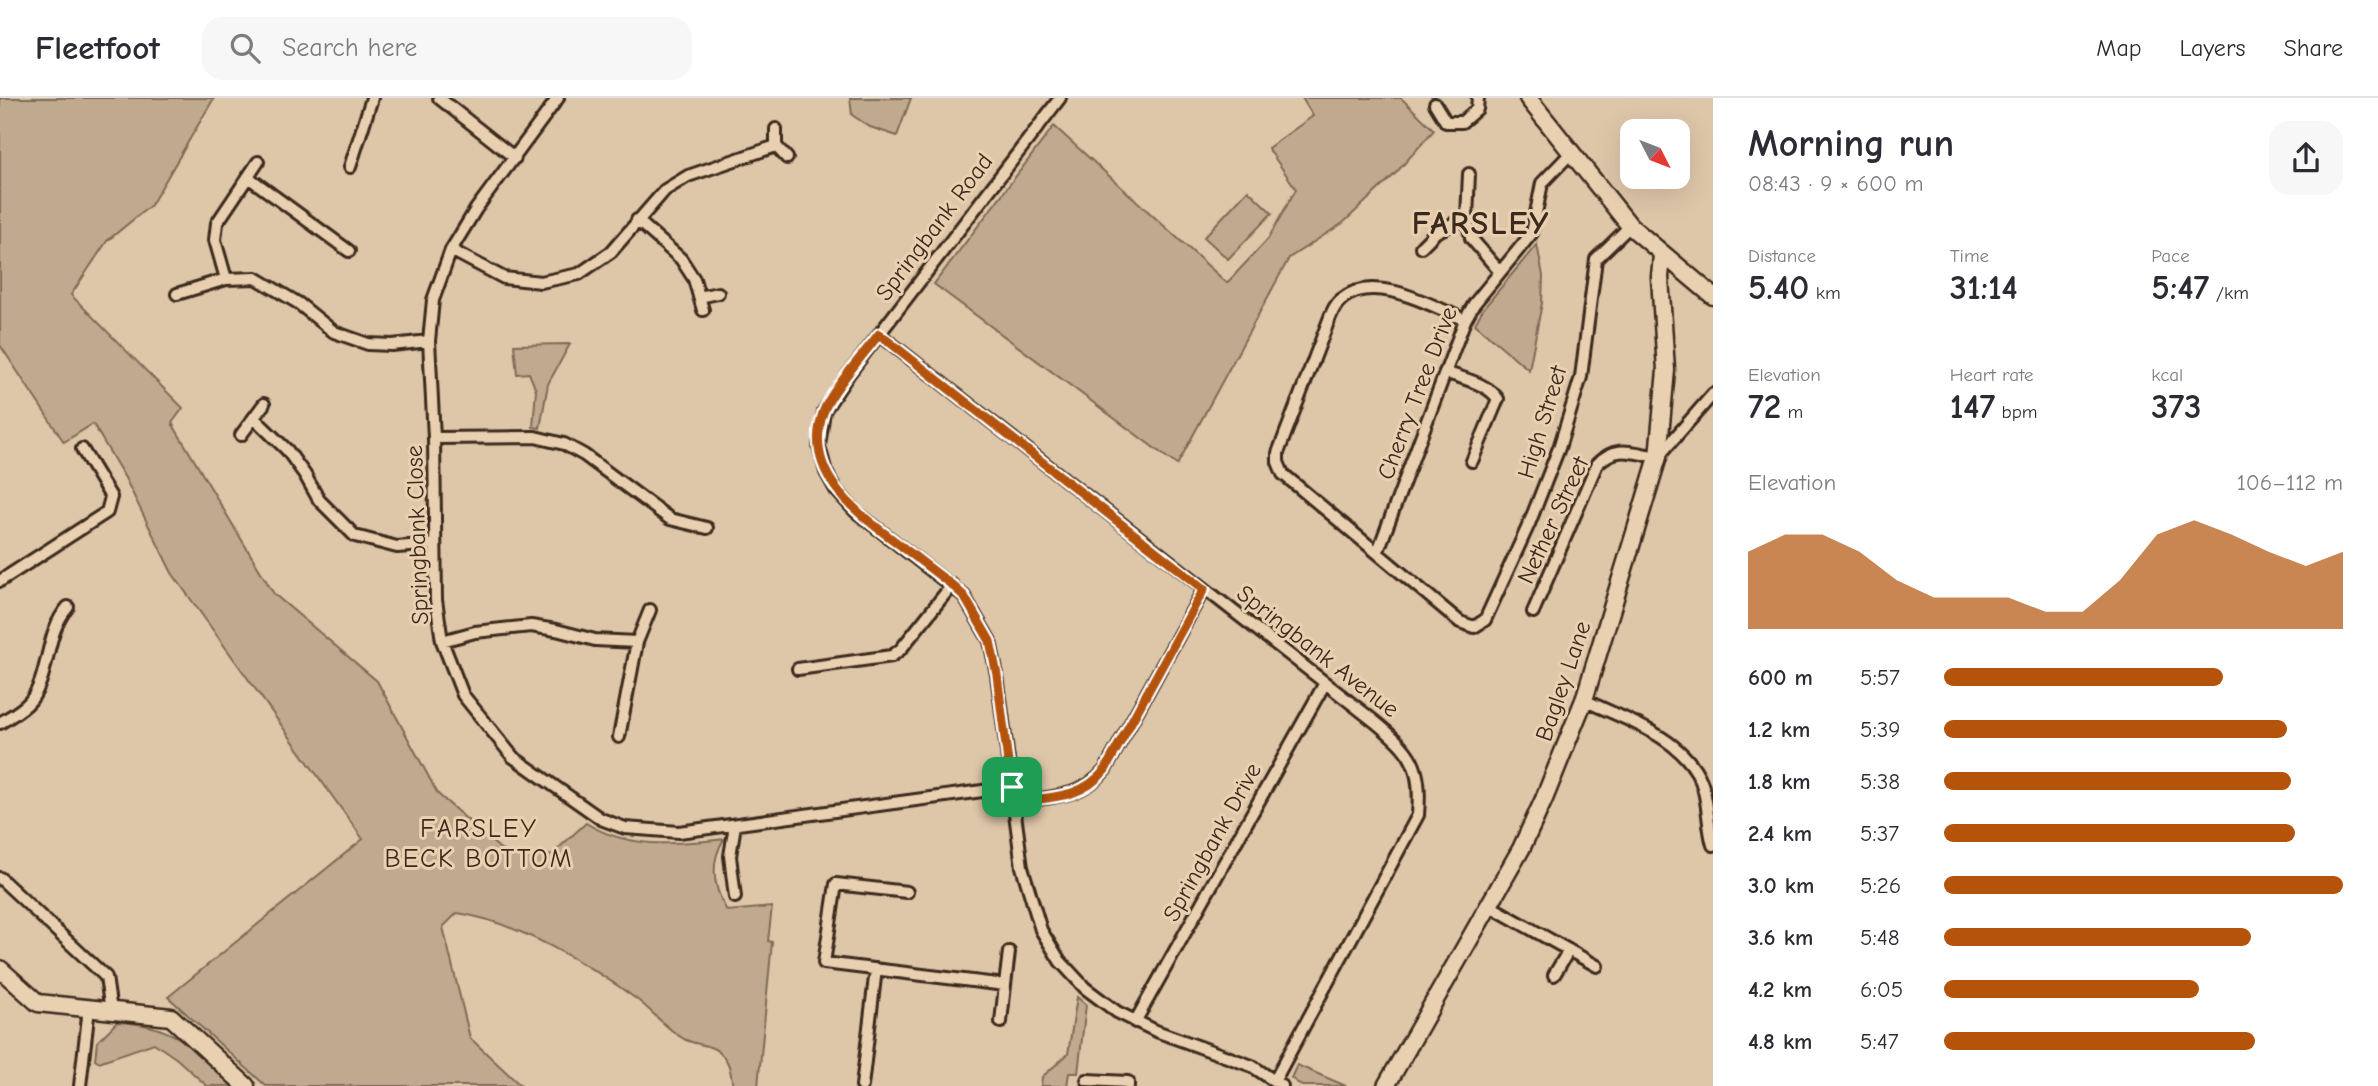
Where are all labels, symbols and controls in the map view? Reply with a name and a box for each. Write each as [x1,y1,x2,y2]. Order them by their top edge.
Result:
search box [202,17,692,80]
text: Fleetfoot [35,29,160,67]
icon: search [226,29,264,67]
text: Search here [282,33,417,63]
text: Map [2096,34,2142,62]
text: Layers [2180,34,2245,62]
text: Share [2283,34,2343,62]
north arrow [1620,119,1690,189]
map controls [1620,119,1690,189]
button: share [2269,121,2343,195]
text: Morning run [1748,122,1954,166]
street label: Springbank Road [870,148,998,306]
text: 08:43 · 9 × 600 m [1748,170,1924,197]
district label: FARSLEY [1412,205,1550,242]
text: Distance [1748,245,1816,267]
text: Time [1950,245,1989,267]
text: Pace [2151,245,2190,267]
text: 5.40 [1748,267,1809,308]
text: 31:14 [1950,267,2018,308]
text: 5:47 [2151,267,2209,308]
text: km [1809,282,1841,304]
text: /km [2209,282,2249,304]
street label: Cherry Tree Drive [1371,303,1463,483]
street label: High Street [1512,361,1573,482]
text: Elevation [1748,364,1821,386]
text: Heart rate [1950,364,2033,386]
text: kcal [2151,364,2183,386]
text: 72 [1748,386,1781,427]
text: 147 [1950,386,1995,427]
text: 373 [2151,386,2202,427]
text: m [1781,401,1803,423]
text: bpm [1995,401,2038,423]
street label: Springbank Close [400,445,434,625]
street label: Nether Street [1511,451,1595,588]
text: Elevation [1748,469,1836,496]
text: 106–112 m [2237,469,2343,496]
street label: Springbank Avenue [1231,579,1405,723]
street label: Bagley Lane [1529,617,1597,745]
text: 600 m [1748,664,1813,691]
text: 5:57 [1860,664,1900,691]
text: 1.2 km [1748,716,1810,743]
text: 5:39 [1860,716,1900,743]
pin [982,757,1042,817]
street label: Springbank Drive [1157,758,1267,926]
icon: arrive [993,768,1031,806]
text: 1.8 km [1748,768,1811,795]
text: 5:38 [1860,768,1900,795]
district label: FARSLEY BECK BOTTOM [385,814,573,874]
text: 2.4 km [1748,820,1812,847]
text: 5:37 [1860,820,1899,847]
text: 3.0 km [1748,872,1814,899]
text: 5:26 [1860,872,1901,899]
text: 3.6 km [1748,924,1813,951]
text: 5:48 [1860,924,1900,951]
text: 4.2 km [1748,976,1812,1003]
text: 6:05 [1860,976,1903,1003]
text: 4.8 km [1748,1028,1812,1055]
text: 5:47 [1860,1028,1899,1055]

